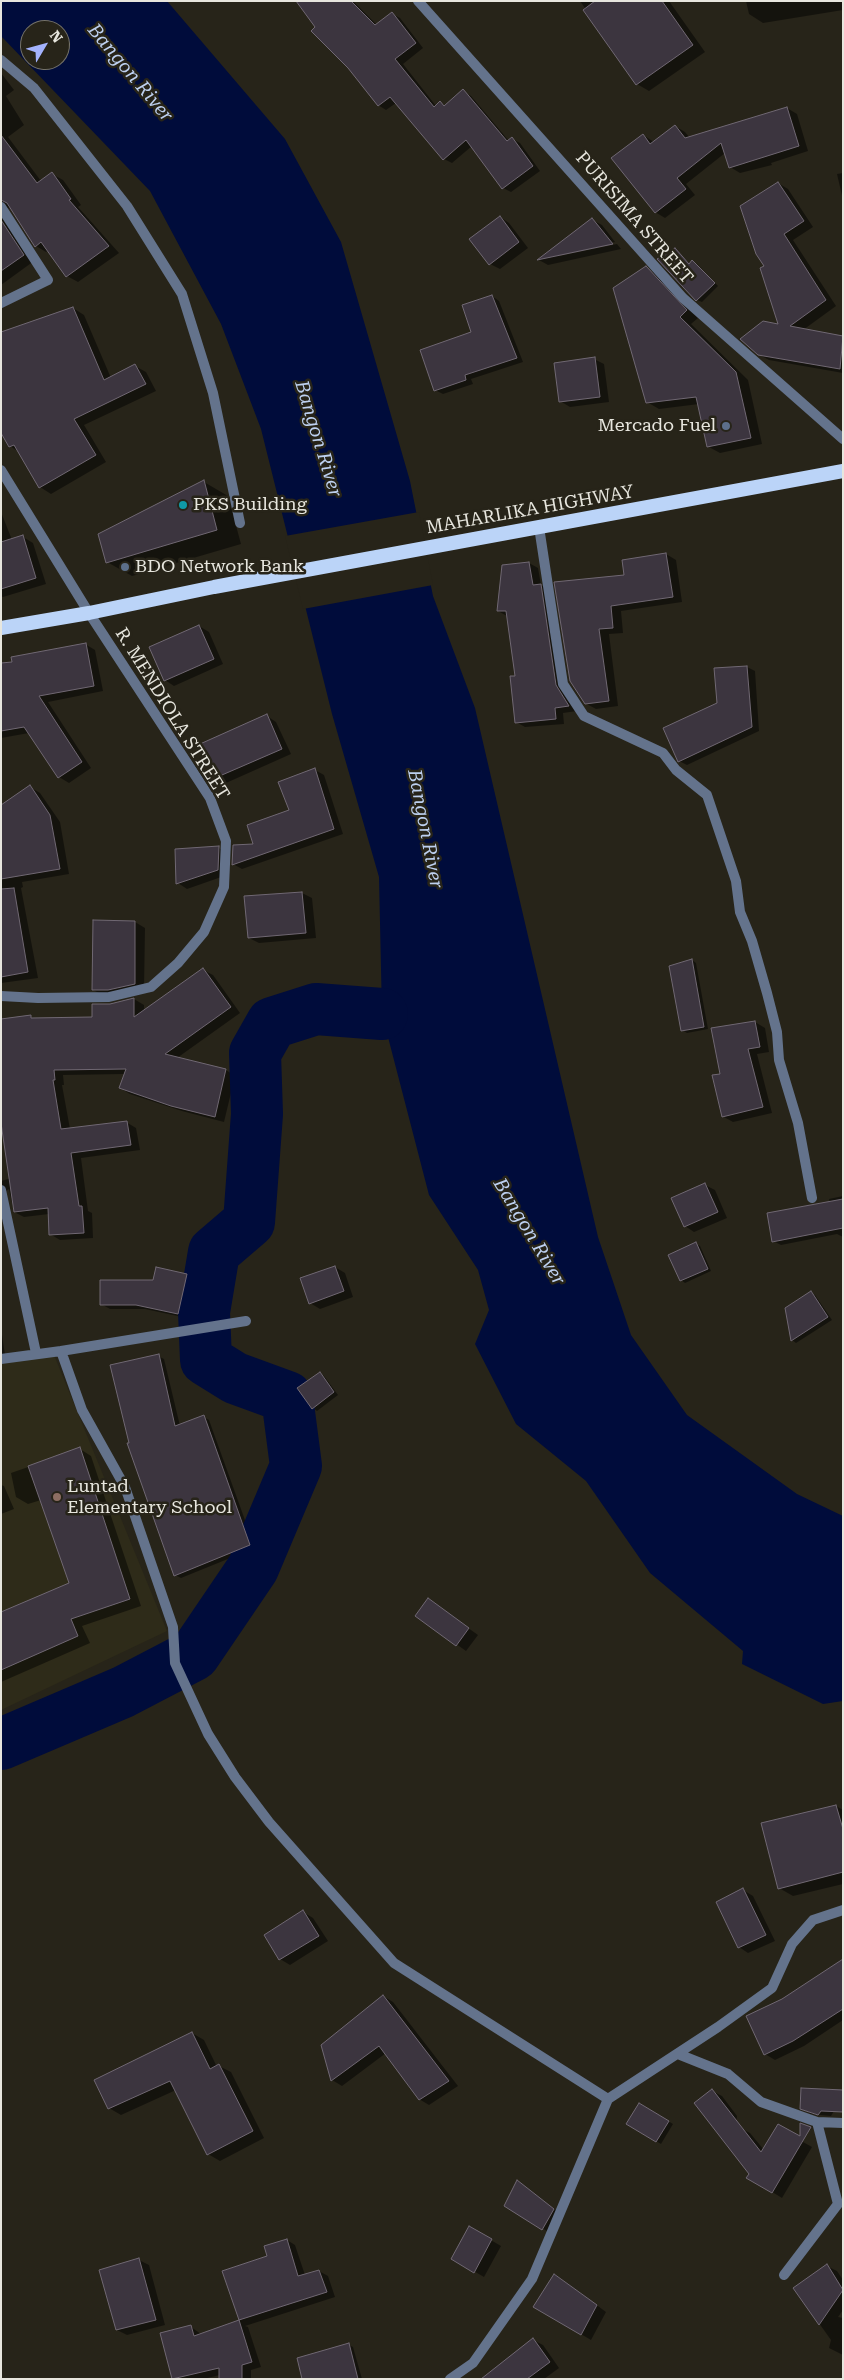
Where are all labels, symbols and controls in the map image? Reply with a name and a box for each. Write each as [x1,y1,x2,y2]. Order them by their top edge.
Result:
water label: Bangon River [82,19,178,127]
north arrow [20,20,70,70]
text: N [47,27,66,46]
street label: PURISIMA STREET [571,148,697,288]
water label: Bangon River [289,378,347,500]
place label: Mercado Fuel [598,415,716,437]
marker: Mercado Fuel [720,420,732,432]
street label: MAHARLIKA HIGHWAY [424,481,636,539]
place label: PKS Building [193,494,307,516]
marker: PKS Building [177,499,189,511]
place label: BDO Network Bank [135,556,304,578]
marker: BDO Network Bank [119,561,131,573]
street label: R. MENDIOLA STREET [110,624,234,804]
water label: Bangon River [402,767,448,891]
water label: Bangon River [488,1174,570,1290]
place label: Luntad Elementary School [67,1476,232,1518]
marker: Luntad Elementary School [51,1491,63,1503]

